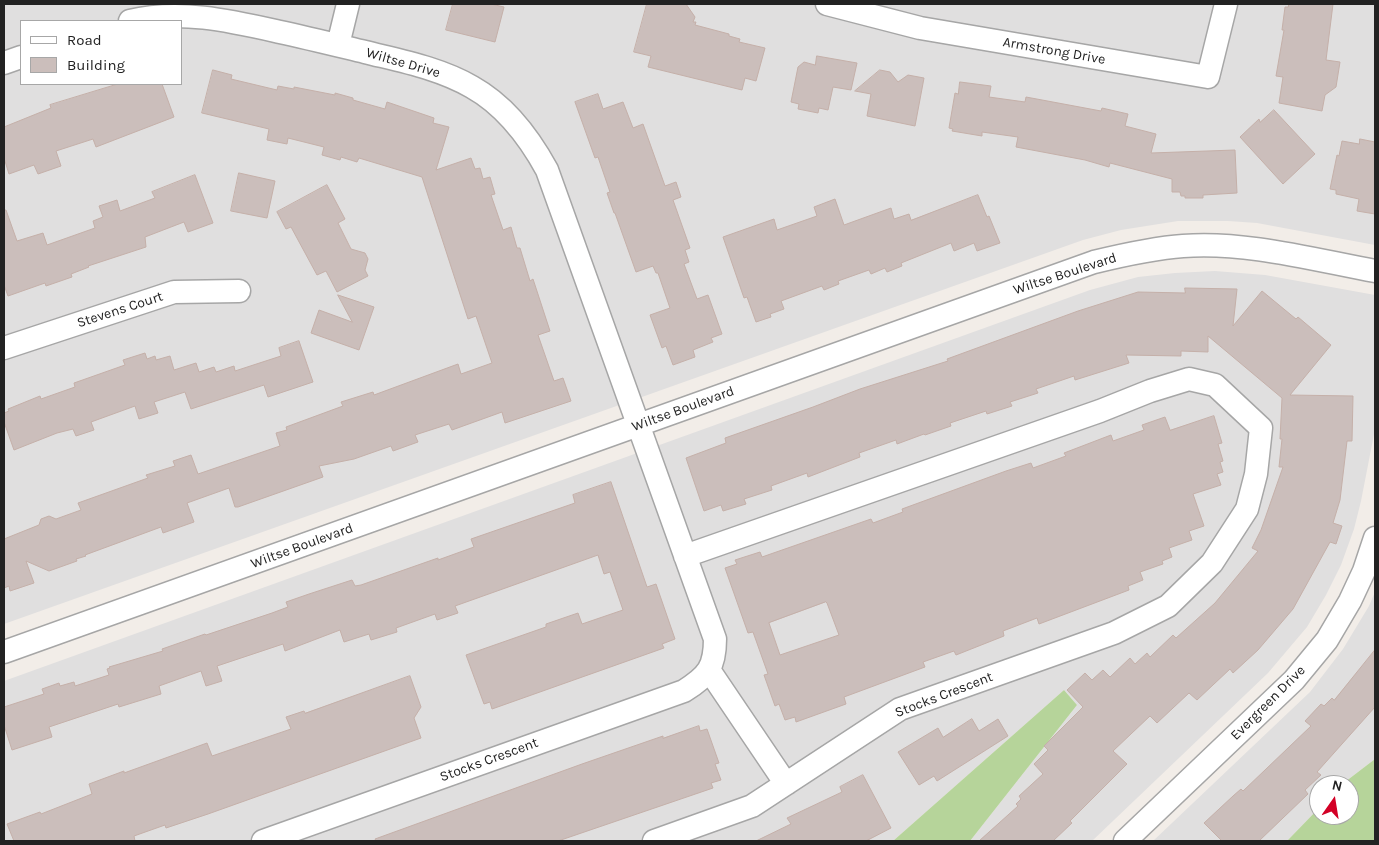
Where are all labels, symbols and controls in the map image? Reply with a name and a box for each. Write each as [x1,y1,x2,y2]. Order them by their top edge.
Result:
legend [20,20,182,85]
text: Road [67,31,102,49]
street label: Armstrong Drive [1001,34,1107,68]
street label: Wiltse Drive [364,44,442,82]
text: Building [67,56,125,74]
street label: Wiltse Boulevard [1011,249,1119,299]
street label: Stevens Court [75,288,165,332]
street label: Wiltse Boulevard [629,383,737,435]
street label: Wiltse Boulevard [248,520,356,572]
street label: Evergreen Drive [1227,662,1309,744]
street label: Stocks Crescent [893,669,995,721]
street label: Stocks Crescent [438,734,540,786]
north arrow [1309,775,1359,825]
text: N [1330,776,1344,795]

